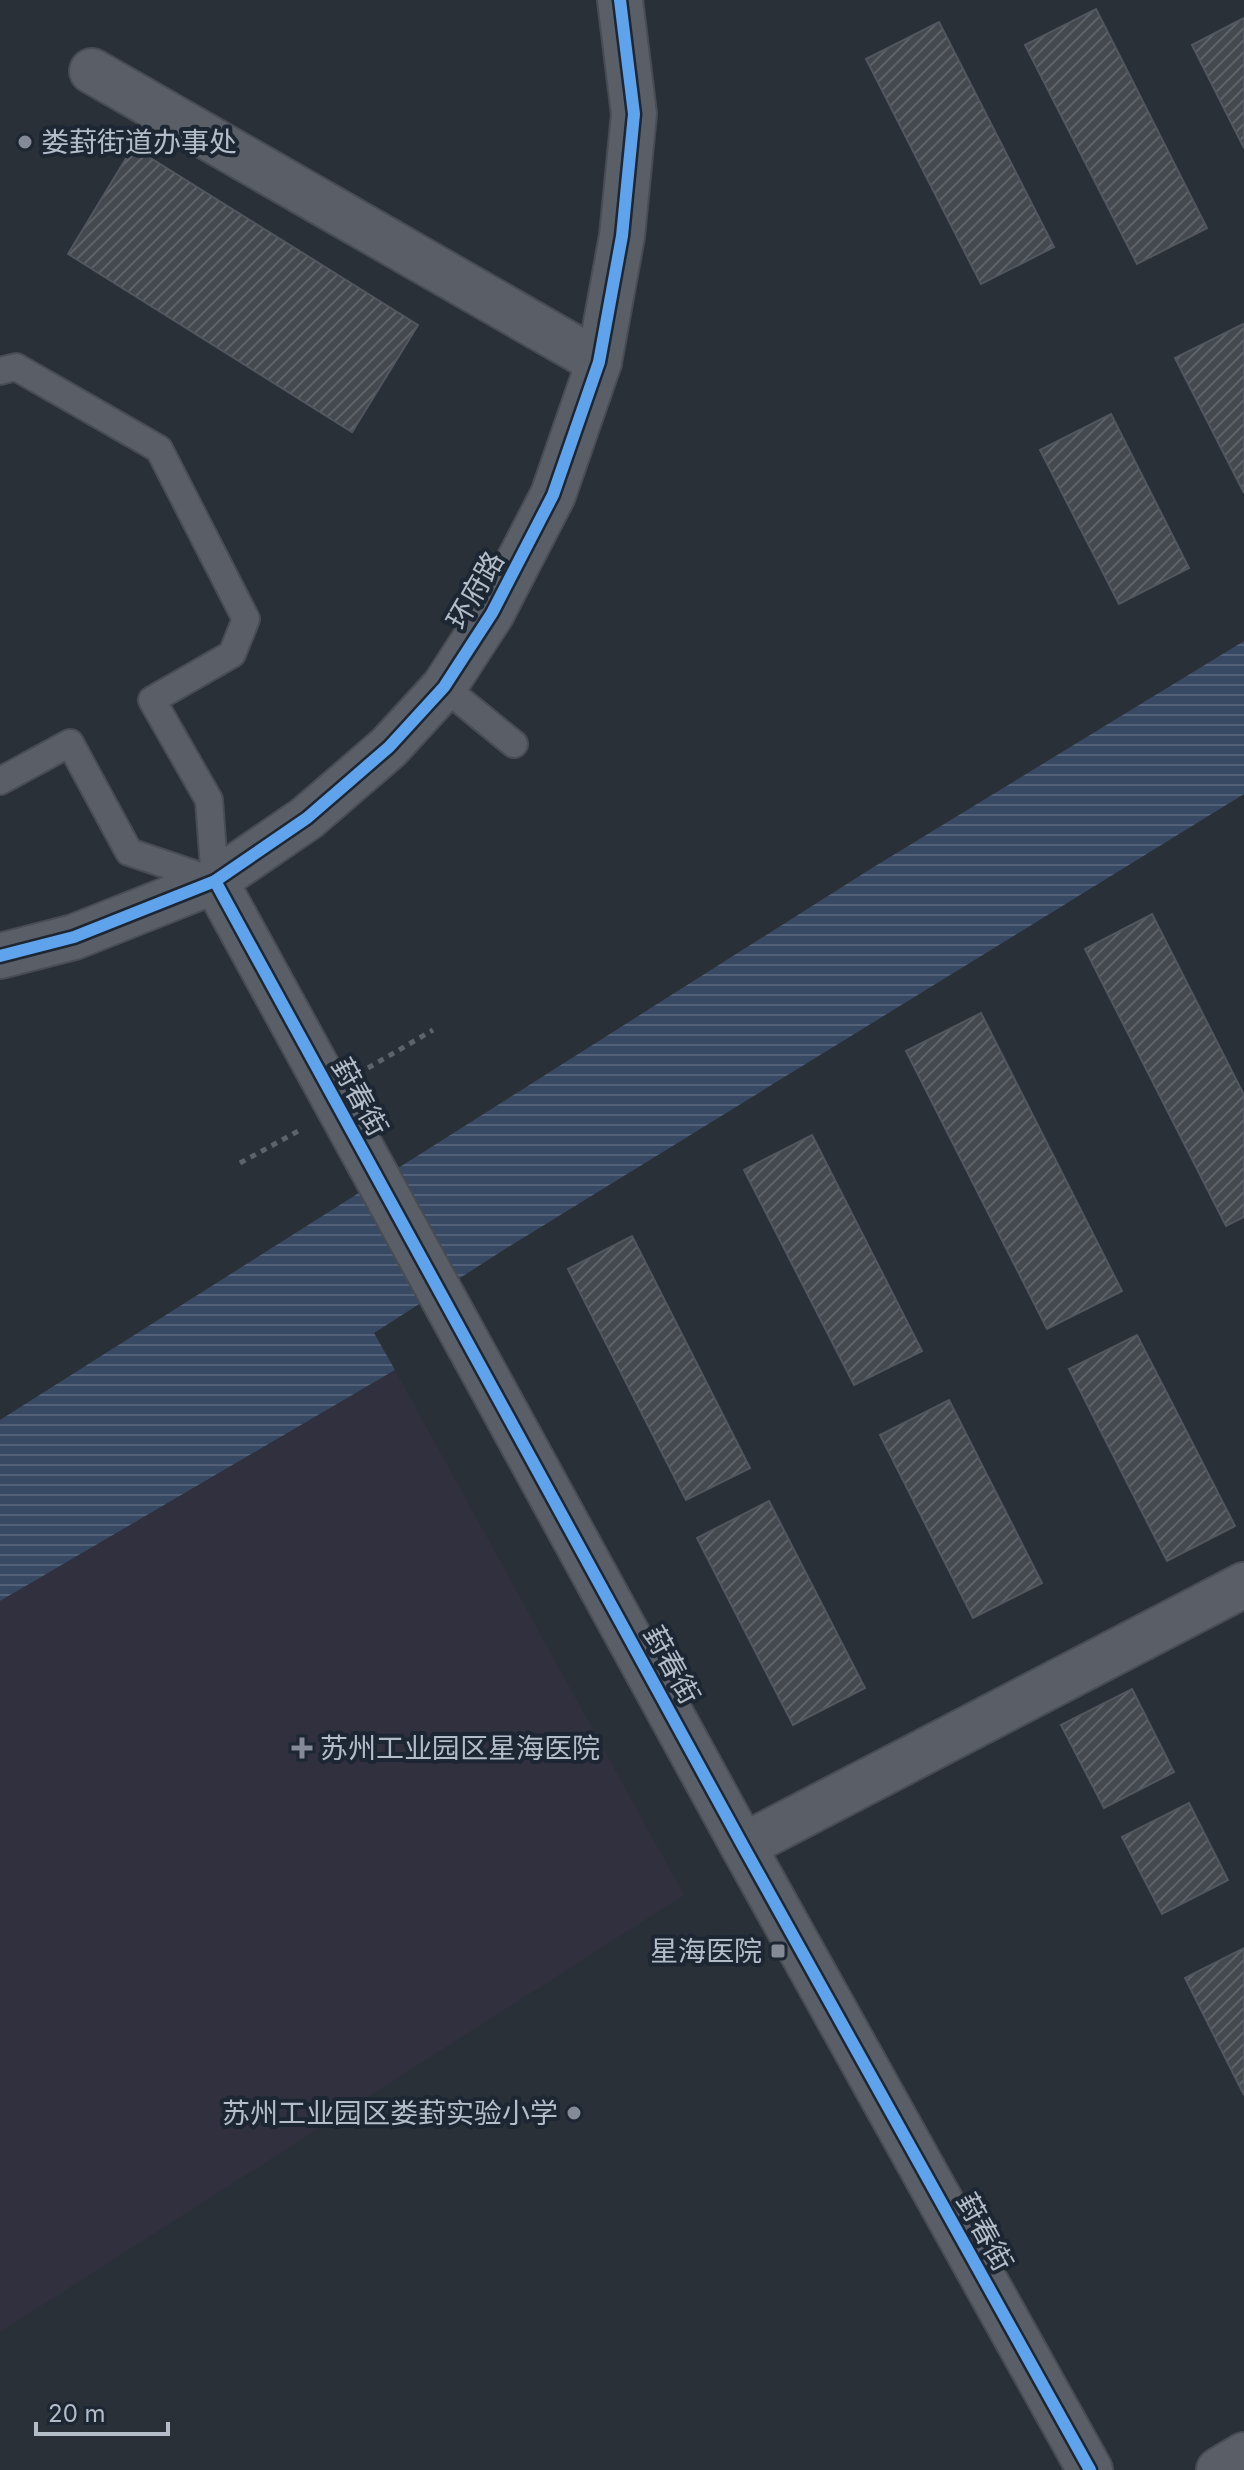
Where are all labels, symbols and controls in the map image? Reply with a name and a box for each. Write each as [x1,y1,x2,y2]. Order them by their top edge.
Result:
place label: 娄葑街道办事处 [41,125,237,159]
marker: 娄葑街道办事处 [16,133,34,151]
street label: 环府路 [439,545,511,635]
street label: 葑春街 [325,1052,395,1142]
street label: 葑春街 [637,1620,707,1710]
place label: 苏州工业园区星海医院 [320,1731,600,1765]
marker: 苏州工业园区星海医院 [291,1737,313,1759]
place label: 星海医院 [650,1934,762,1968]
marker: 星海医院 [769,1942,787,1960]
place label: 苏州工业园区娄葑实验小学 [222,2096,558,2130]
marker: 苏州工业园区娄葑实验小学 [565,2104,583,2122]
street label: 葑春街 [950,2187,1020,2277]
scale bar [36,2386,168,2436]
text: 20 m [48,2399,106,2428]

